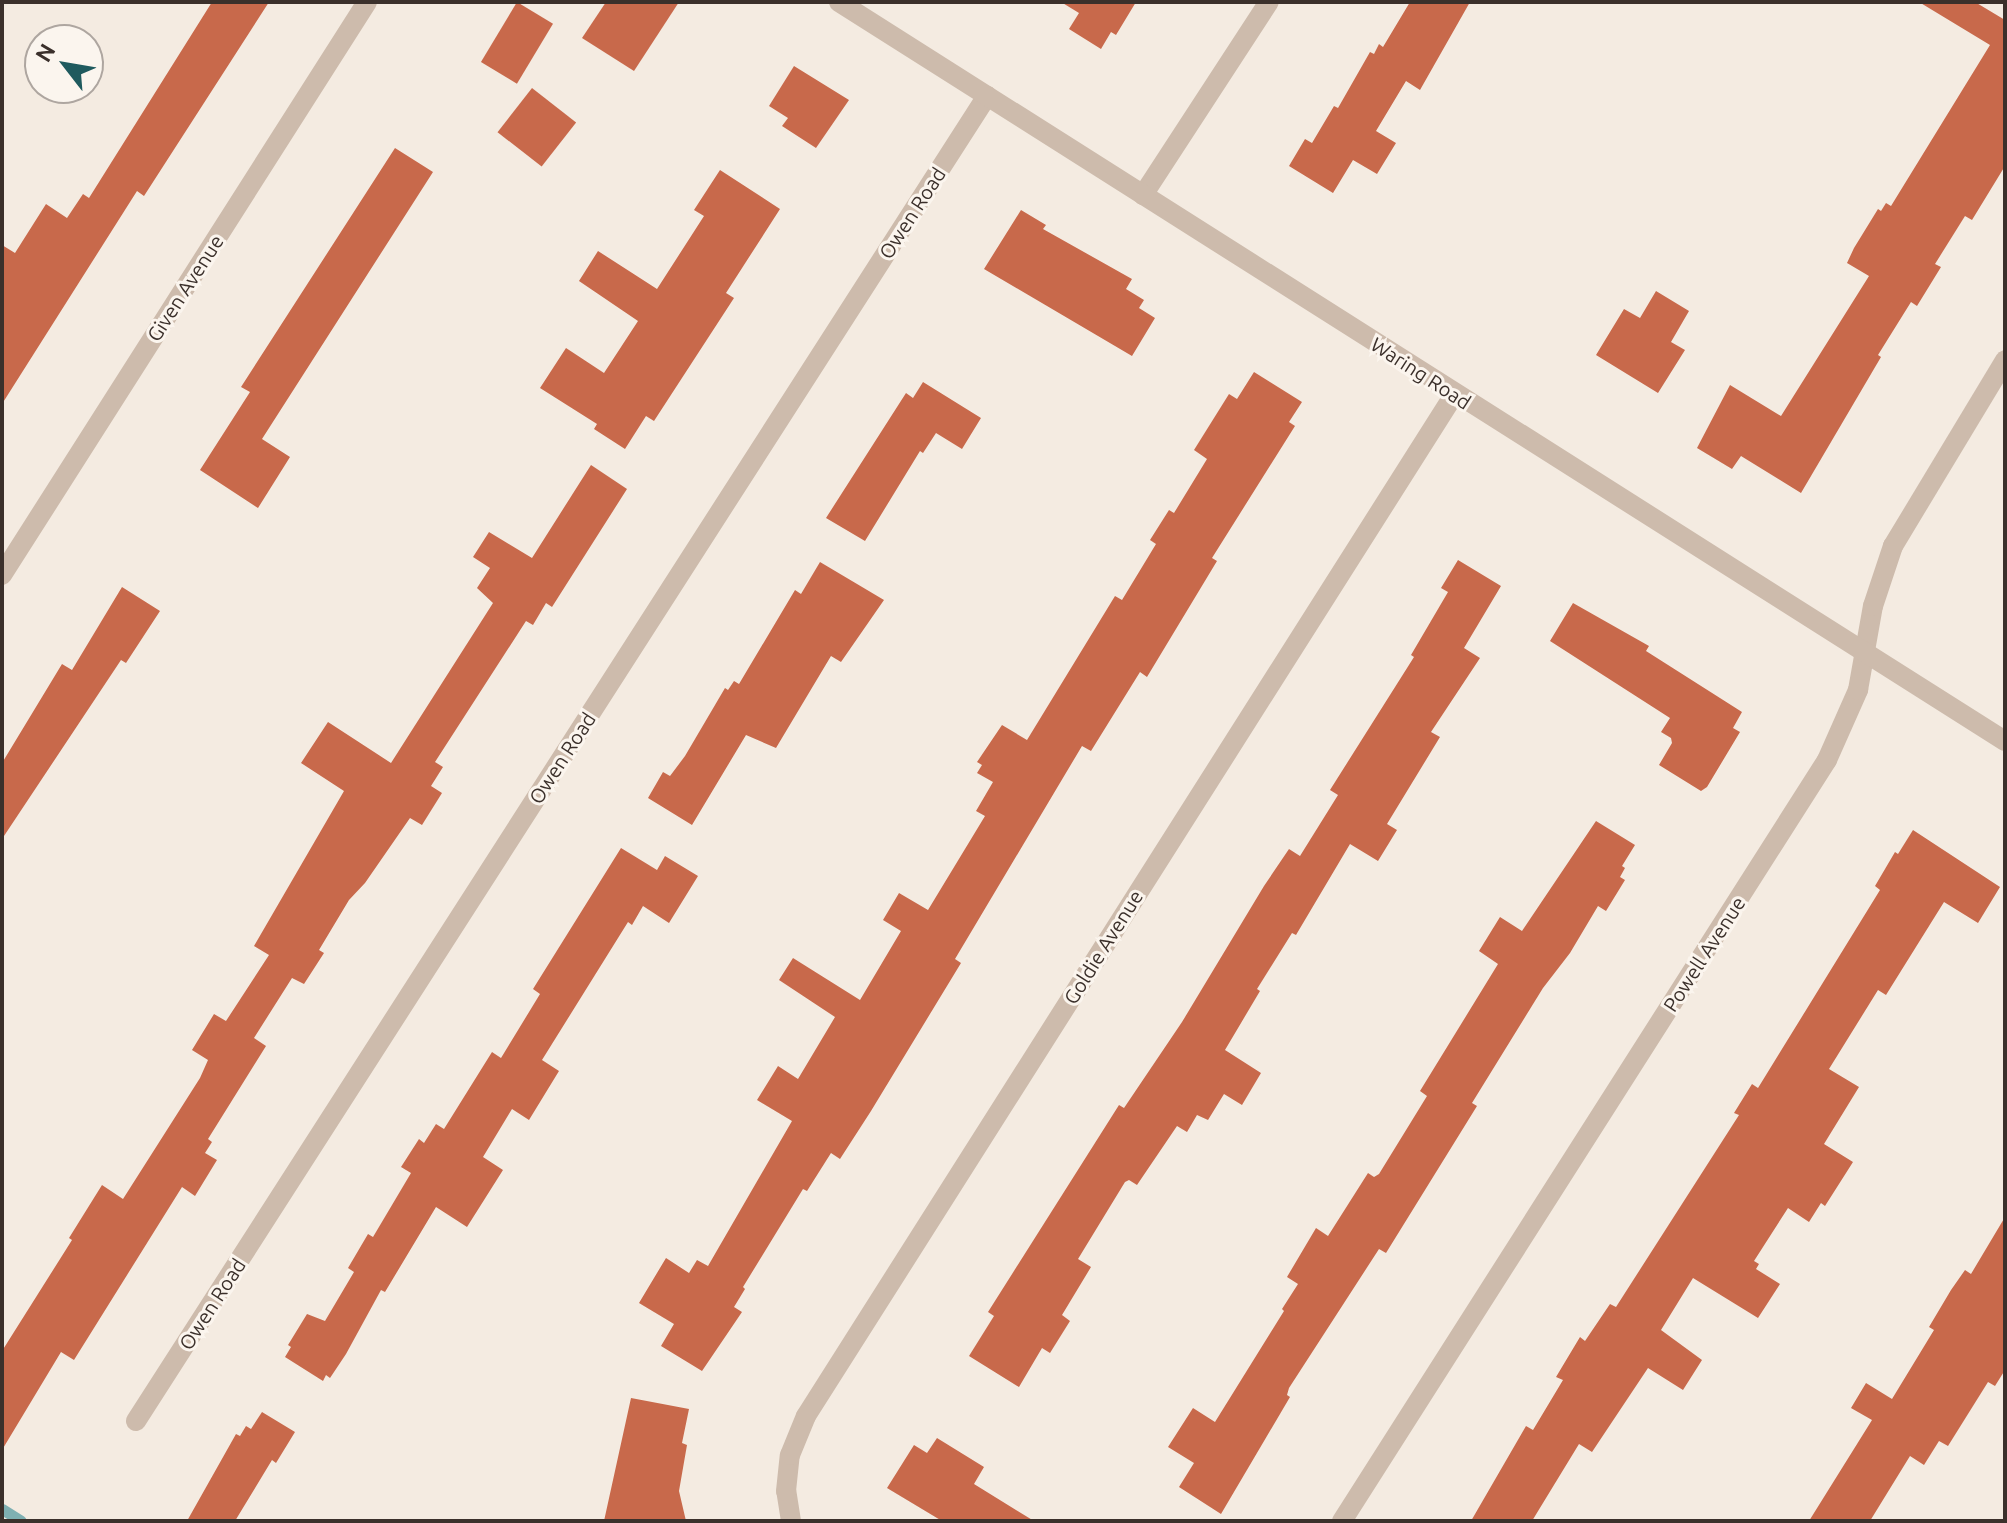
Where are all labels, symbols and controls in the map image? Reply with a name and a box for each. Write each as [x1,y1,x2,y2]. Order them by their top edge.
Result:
north arrow [24,24,104,104]
text: N [30,39,60,66]
street label: Owen Road [874,163,950,263]
street label: Given Avenue [142,230,228,346]
street label: Waring Road [1366,332,1476,414]
street label: Owen Road [524,708,600,808]
street label: Goldie Avenue [1058,886,1148,1008]
street label: Powell Avenue [1658,892,1750,1016]
street label: Owen Road [174,1254,250,1354]

